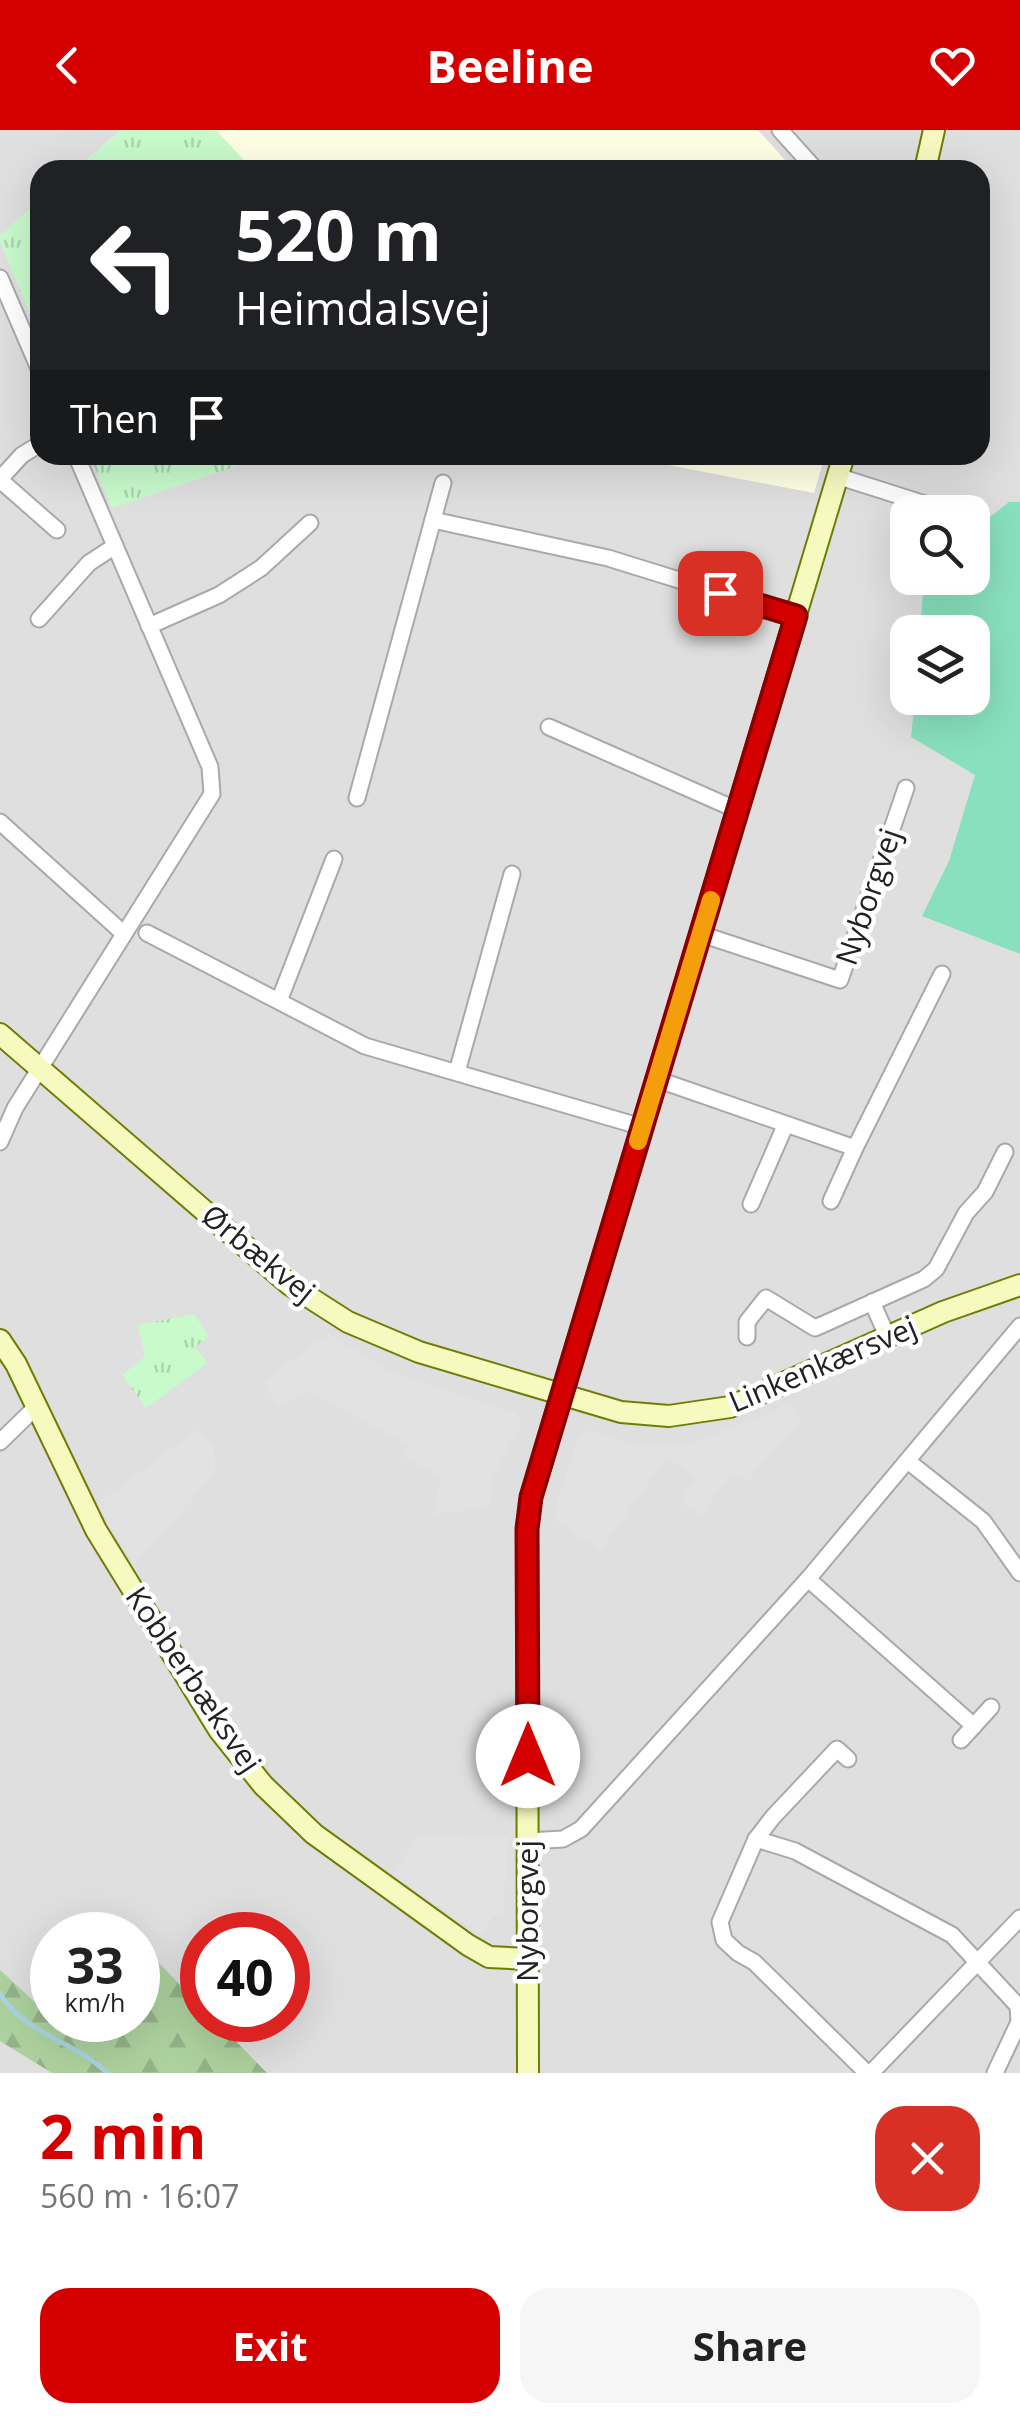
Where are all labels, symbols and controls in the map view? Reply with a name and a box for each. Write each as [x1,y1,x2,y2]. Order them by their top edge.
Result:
text: Beeline [426,35,594,96]
icon: back [40,38,95,93]
icon: heart [925,38,980,93]
text: 520 m [235,186,442,282]
icon: left [70,200,200,330]
text: Heimdalsvej [235,277,491,338]
icon: arrive [179,390,234,445]
text: Then [70,392,159,444]
map controls [890,495,990,715]
button: search [890,495,990,595]
pin [678,551,763,636]
icon: arrive [693,566,748,621]
button: layers [890,615,990,715]
street label: Nyborgvej [825,823,910,970]
street label: Ørbækvej [194,1194,324,1311]
street label: Linkenkærsvej [722,1306,923,1422]
street label: Kobberbæksvej [117,1578,272,1780]
position arrow [476,1704,580,1808]
street label: Nyborgvej [506,1840,547,1982]
speed limit sign: 40 [180,1912,310,2042]
text: 33 [66,1931,124,1999]
text: km/h [65,1985,125,2019]
text: 2 min [40,2095,207,2177]
button: close [875,2106,980,2211]
text: 560 m · 16:07 [40,2174,239,2217]
button: Exit [40,2288,500,2403]
button: Share [520,2288,980,2403]

